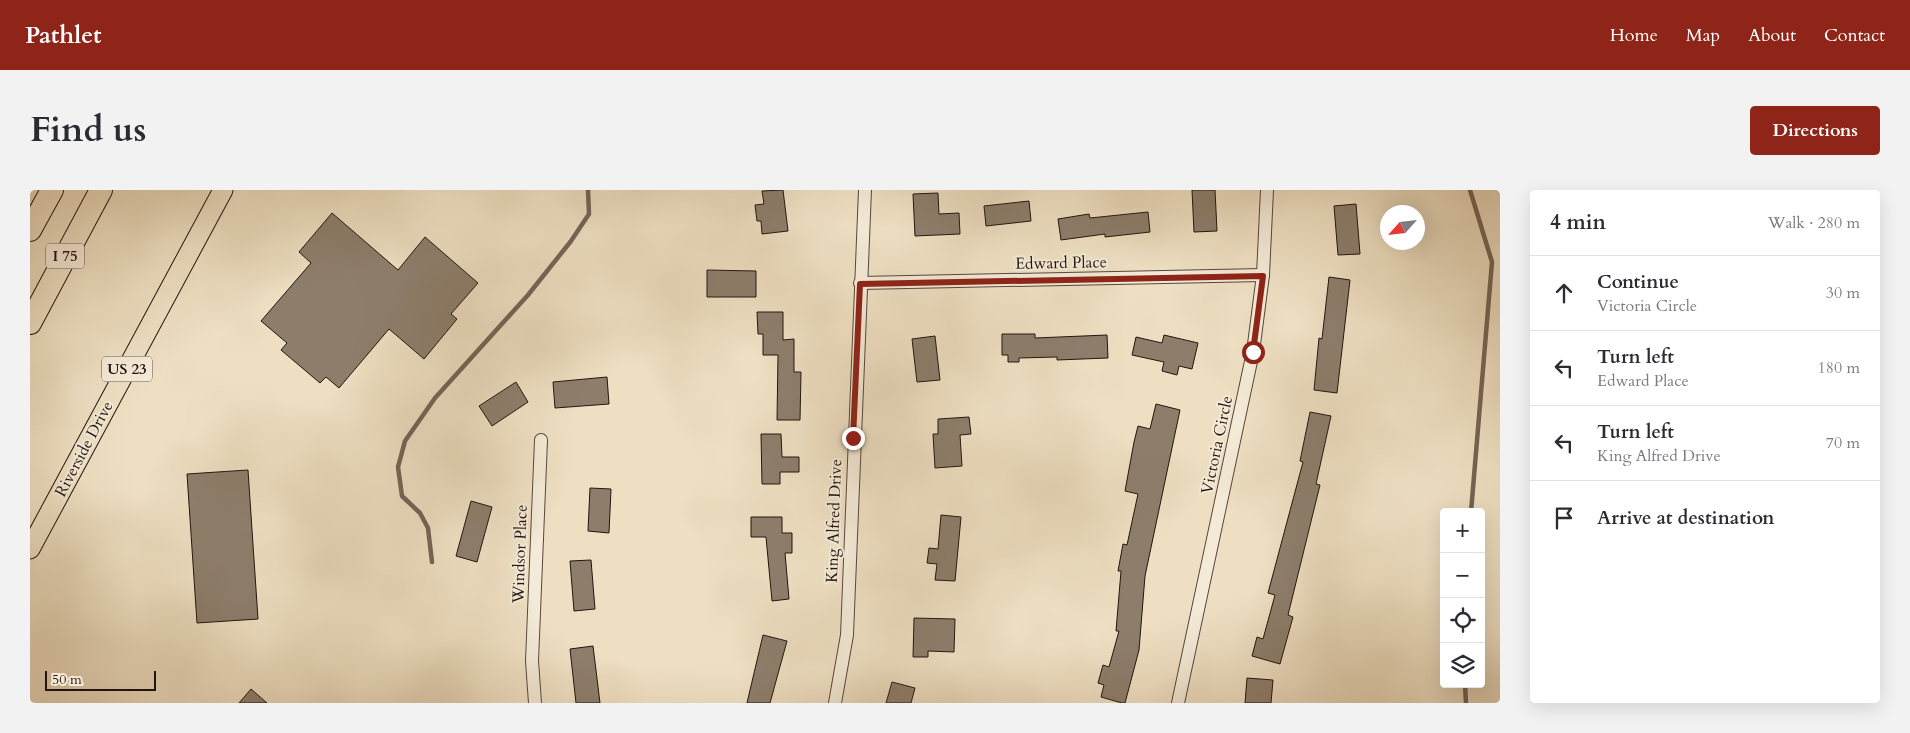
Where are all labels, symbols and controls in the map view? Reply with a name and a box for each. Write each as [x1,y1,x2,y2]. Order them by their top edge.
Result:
text: Pathlet [25,19,102,52]
text: Home [1610,23,1658,48]
text: Map [1686,23,1720,48]
text: About [1748,23,1796,48]
text: Contact [1824,23,1885,48]
text: Find us [30,106,146,154]
button: Directions [1750,106,1880,155]
north arrow [1380,205,1425,250]
text: 4 min [1550,208,1606,237]
text: Walk · 280 m [1768,212,1860,234]
road number: I 75 [46,244,84,268]
street label: Edward Place [1015,251,1107,275]
text: Continue [1597,269,1679,295]
icon: ahead [1550,279,1578,307]
text: 30 m [1826,282,1860,304]
text: Victoria Circle [1597,295,1697,317]
route start [1242,341,1265,364]
text: Turn left [1597,344,1674,370]
icon: left [1550,354,1578,382]
road number: US 23 [102,356,152,382]
text: 180 m [1818,357,1860,379]
text: Edward Place [1597,370,1689,392]
street label: Victoria Circle [1196,394,1238,496]
street label: Riverside Drive [50,397,118,501]
text: Turn left [1597,419,1674,445]
route end [842,427,865,450]
icon: left [1550,429,1578,457]
text: 70 m [1826,432,1860,454]
text: King Alfred Drive [1597,445,1721,467]
street label: King Alfred Drive [821,459,847,583]
street label: Windsor Place [507,504,533,605]
icon: arrive [1550,504,1578,532]
text: Arrive at destination [1597,505,1774,531]
map controls [1440,508,1485,688]
button: + [1440,508,1485,553]
button: − [1440,553,1485,598]
button: locate [1440,598,1485,643]
button: layers [1440,643,1485,688]
scale bar [45,668,156,691]
text: 50 m [52,670,82,689]

